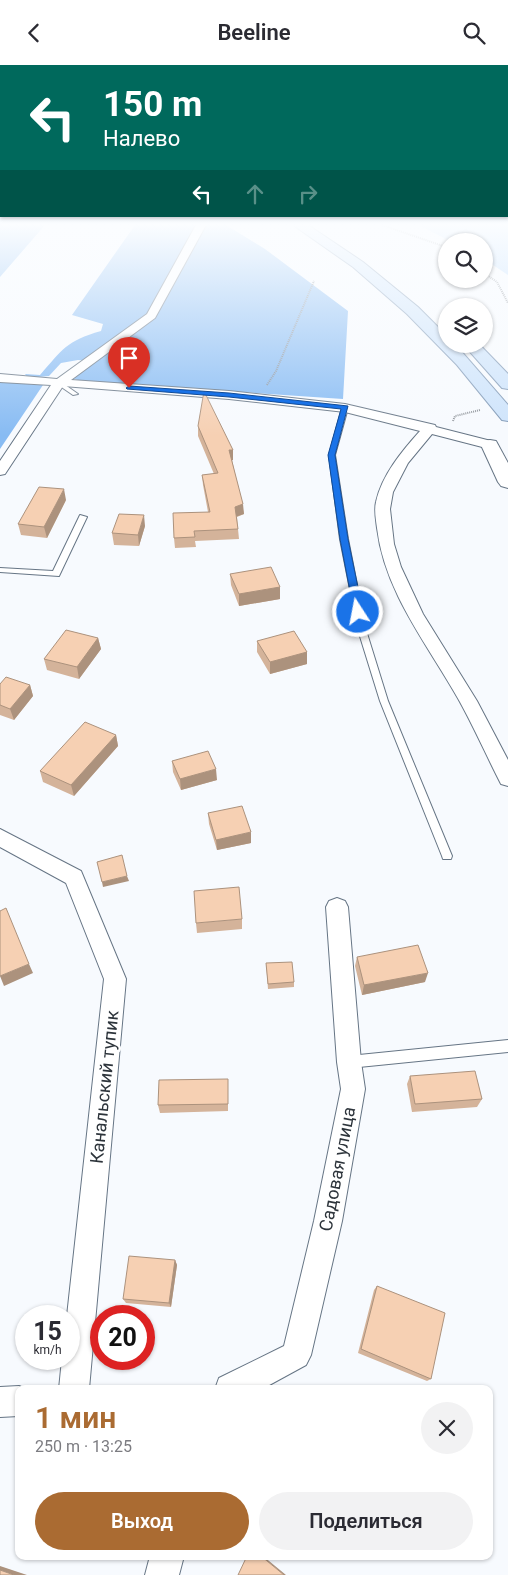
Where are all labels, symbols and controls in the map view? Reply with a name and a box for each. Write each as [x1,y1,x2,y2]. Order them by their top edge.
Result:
icon: back [20,19,48,47]
icon: search [460,19,488,47]
text: Beeline [217,20,291,45]
text: 150 m [103,84,202,125]
icon: left [20,85,85,150]
text: Налево [103,126,180,151]
icon: left [188,180,216,208]
icon: ahead [241,180,269,208]
icon: right [294,180,322,208]
map controls [438,233,493,353]
button: search [438,233,493,288]
button: layers [438,298,493,353]
pin [108,337,150,388]
icon: arrive [115,344,143,372]
position arrow [331,585,383,637]
street label: Канальский тупик [86,1009,123,1165]
street label: Садовая улица [315,1105,359,1233]
speed limit sign: 20 [90,1305,155,1370]
text: 15 [33,1317,62,1346]
text: km/h [33,1343,62,1357]
text: 1 мин [35,1400,116,1435]
button: close [421,1402,473,1454]
text: 250 m · 13:25 [35,1437,132,1456]
button: Выход [35,1492,249,1550]
button: Поделиться [259,1492,473,1550]

